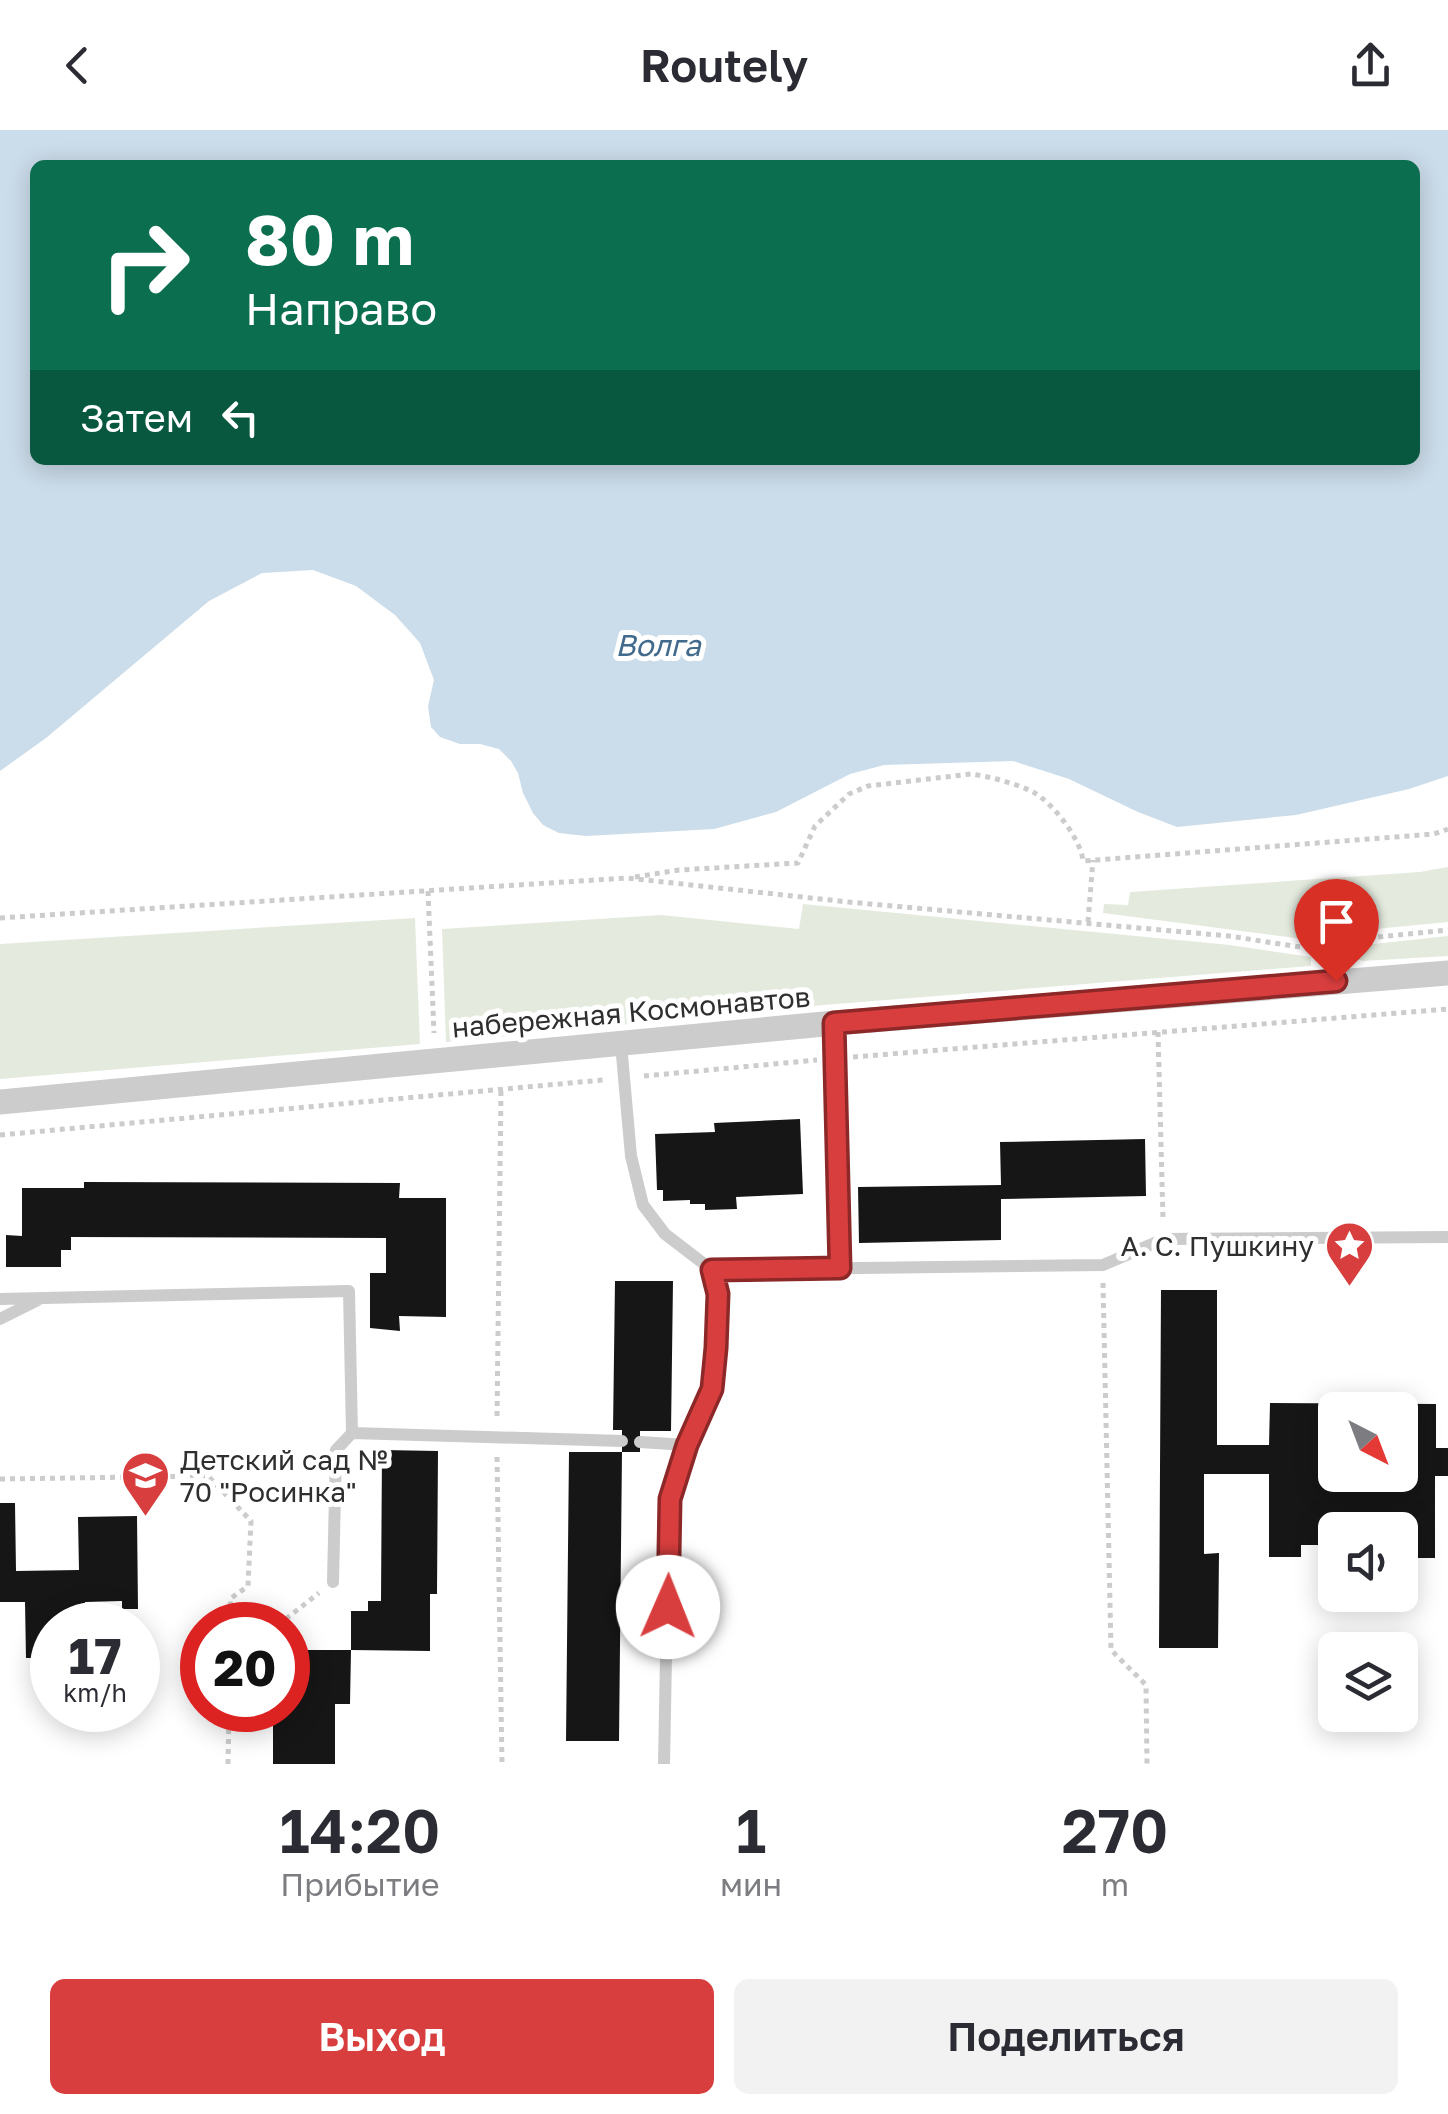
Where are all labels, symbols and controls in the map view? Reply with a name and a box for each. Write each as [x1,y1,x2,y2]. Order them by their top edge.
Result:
icon: back [50,38,105,93]
text: Routely [640,38,808,92]
icon: share [1343,38,1398,93]
text: 80 m [245,196,414,280]
icon: right [80,200,210,330]
text: Направо [245,281,437,335]
icon: left [213,390,268,445]
text: Затем [80,395,193,440]
water label: Волга [615,627,702,663]
pin [1294,879,1379,982]
icon: arrive [1309,894,1364,949]
street label: набережная Космонавтов [450,979,811,1044]
place icon: А. С. Пушкину [1323,1220,1375,1288]
place label: А. С. Пушкину [1120,1229,1314,1262]
north arrow [1318,1392,1418,1492]
map controls [1318,1392,1418,1732]
place label: Детский сад № 70 "Росинка" [180,1443,388,1508]
school or university icon: Детский сад № 70 "Росинка" [119,1450,171,1518]
button: sound [1318,1512,1418,1612]
position arrow [616,1555,720,1659]
speed limit sign: 20 [180,1602,310,1732]
text: 17 [68,1625,121,1685]
button: layers [1318,1632,1418,1732]
text: km/h [63,1677,127,1708]
text: 14:20 [280,1794,440,1866]
text: 1 [736,1794,766,1866]
text: 270 [1062,1794,1168,1866]
text: Прибытие [280,1865,440,1903]
text: мин [720,1865,782,1903]
text: m [1101,1865,1129,1903]
button: Выход [50,1979,714,2094]
button: Поделиться [734,1979,1398,2094]

